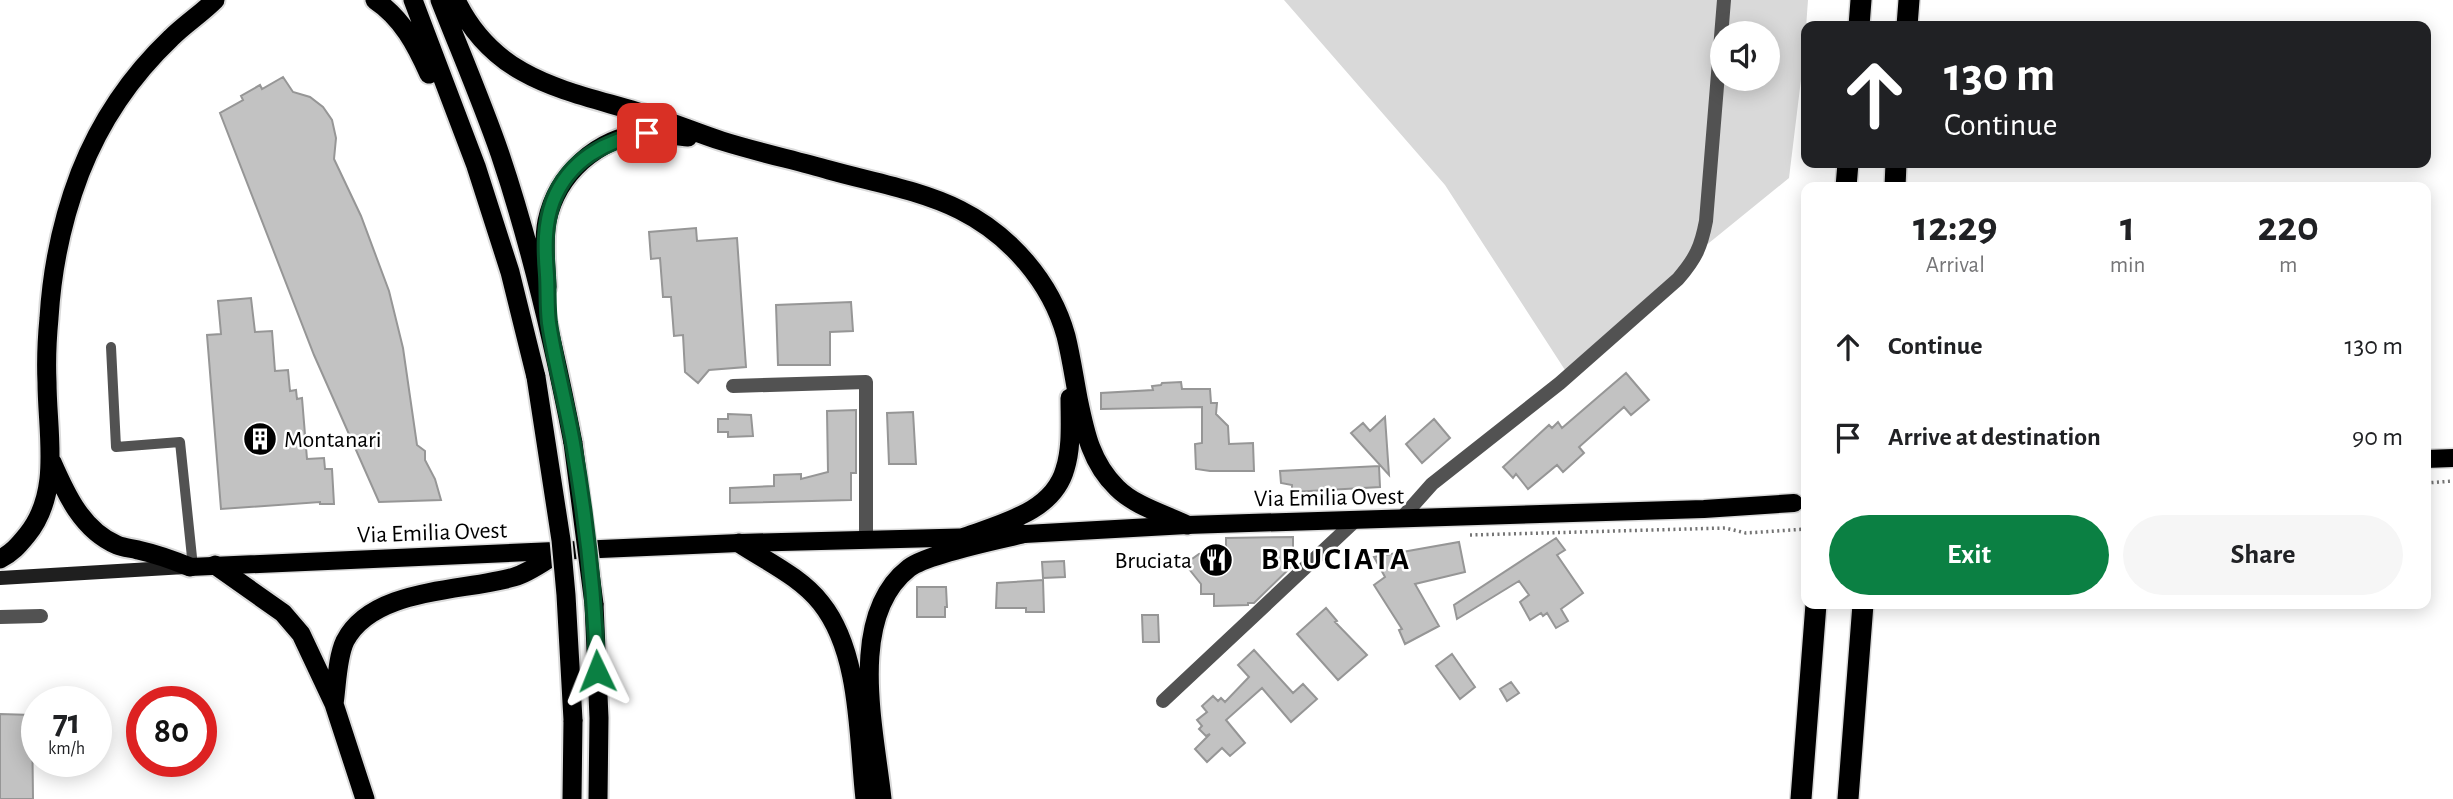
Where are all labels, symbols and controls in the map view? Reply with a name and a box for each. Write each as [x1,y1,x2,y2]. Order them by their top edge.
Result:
map controls [1710,21,1780,91]
button: sound [1710,21,1780,91]
icon: ahead [1829,49,1920,140]
text: 130 m [1944,51,2055,100]
pin [617,103,677,163]
text: Continue [1944,109,2057,141]
icon: arrive [628,114,666,152]
text: 12:29 [1913,206,1998,248]
text: 1 [2120,206,2135,248]
text: 220 [2257,206,2319,248]
text: Arrival [1926,254,1985,277]
text: min [2110,254,2145,277]
text: m [2279,254,2297,277]
icon: ahead [1829,328,1867,366]
text: Continue [1888,333,1983,359]
text: 130 m [2345,333,2403,359]
icon: arrive [1829,419,1867,457]
building icon: Montanari [241,420,279,458]
text: Arrive at destination [1888,424,2101,450]
text: 90 m [2352,424,2403,450]
place label: Montanari [284,428,382,452]
street label: Via Emilia Ovest [1254,485,1405,511]
button: Exit [1829,515,2109,595]
button: Share [2123,515,2403,595]
street label: Via Emilia Ovest [357,518,508,548]
restaurant icon: Bruciata [1197,541,1235,579]
district label: BRUCIATA [1261,543,1411,575]
place label: Bruciata [1115,549,1192,573]
position arrow [560,634,634,708]
speed limit sign: 80 [126,686,217,777]
text: 71 [53,705,80,740]
text: km/h [48,740,85,758]

